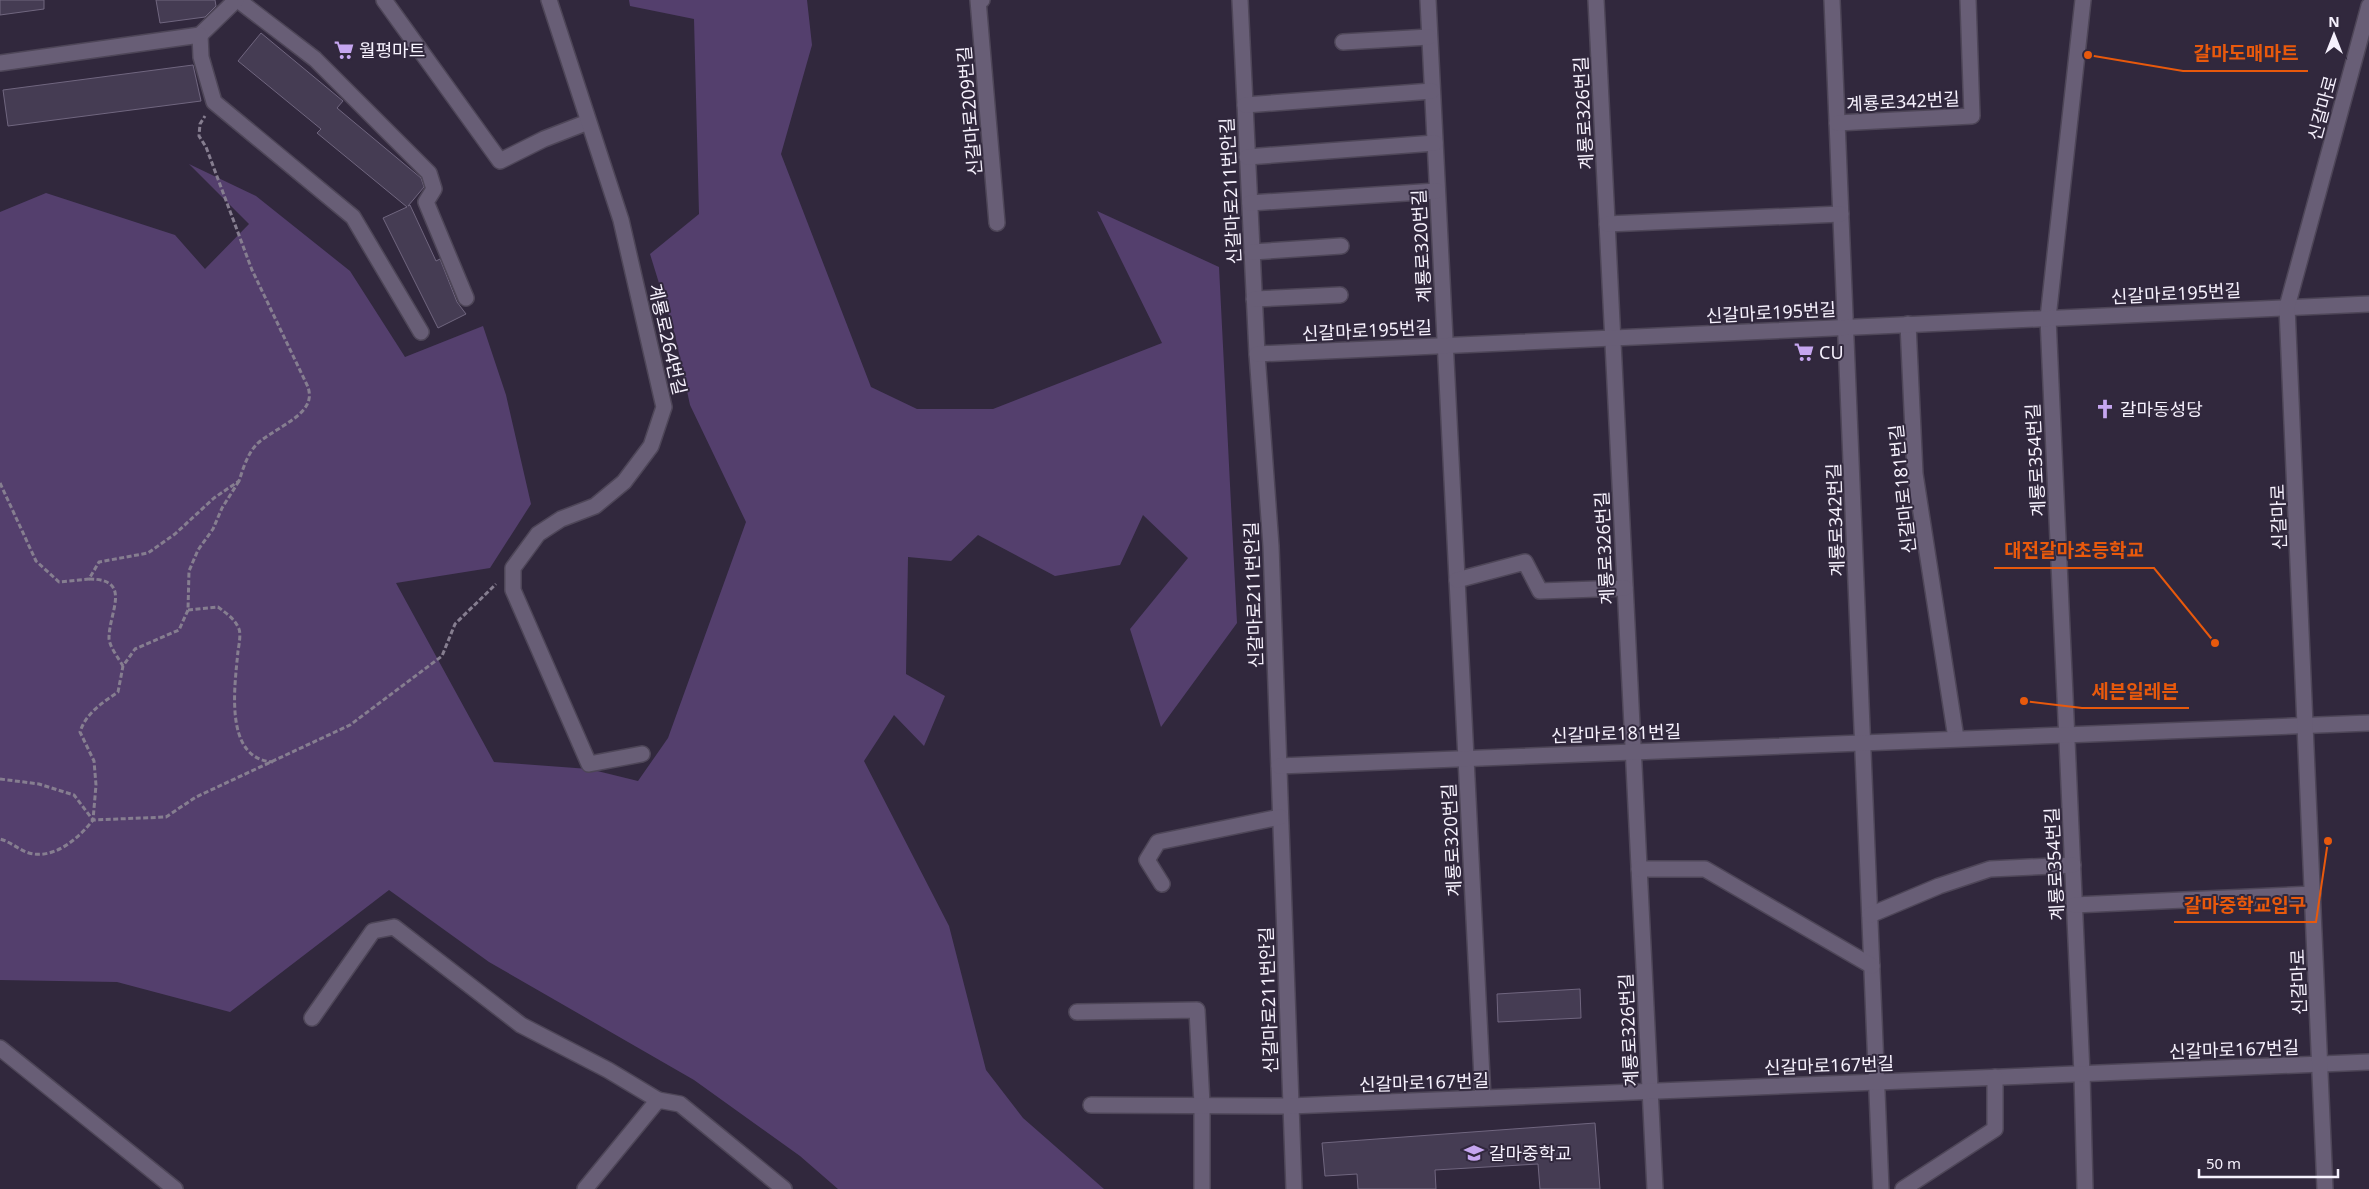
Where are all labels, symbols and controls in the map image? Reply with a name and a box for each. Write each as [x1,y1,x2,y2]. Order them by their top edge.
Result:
north arrow [2309,10,2359,60]
text: N [2328,12,2340,31]
callout: 갈마도매마트 [2183,37,2308,71]
place label: 월평마트 [359,38,425,62]
supermarket icon: 월평마트 [333,39,355,61]
text: 갈마도매마트 [2194,40,2298,66]
street label: 신갈마로209번길 [951,45,987,177]
street label: 계룡로326번길 [1568,56,1598,170]
street label: 신갈마로 [2302,73,2342,143]
street label: 계룡로342번길 [1846,86,1960,116]
street label: 신갈마로211번안길 [1214,117,1246,265]
street label: 계룡로320번길 [1406,189,1436,303]
street label: 신갈마로195번길 [2110,278,2242,308]
street label: 계룡로264번길 [644,281,692,397]
street label: 신갈마로195번길 [1705,297,1837,327]
street label: 신갈마로195번길 [1301,315,1433,345]
place label: CU [1819,340,1844,364]
supermarket icon: CU [1793,341,1815,363]
place label: 갈마동성당 [2120,397,2203,421]
church icon: 갈마동성당 [2094,398,2116,420]
street label: 계룡로354번길 [2020,403,2050,517]
street label: 신갈마로181번길 [1883,423,1921,555]
street label: 계룡로342번길 [1821,463,1849,577]
street label: 신갈마로 [2265,483,2291,551]
street label: 계룡로326번길 [1589,491,1619,605]
street label: 신갈마로211번안길 [1238,521,1268,669]
callout: 대전갈마초등학교 [1994,534,2154,568]
text: 대전갈마초등학교 [2004,537,2144,563]
callout: 세븐일레븐 [2082,674,2189,708]
text: 세븐일레븐 [2091,678,2179,704]
street label: 신갈마로181번길 [1550,719,1682,747]
street label: 계룡로320번길 [1436,783,1466,897]
street label: 계룡로354번길 [2039,807,2069,921]
callout: 갈마중학교입구 [2174,888,2316,922]
text: 갈마중학교입구 [2184,892,2306,918]
street label: 신갈마로211번안길 [1253,926,1283,1074]
street label: 신갈마로 [2285,948,2311,1016]
street label: 계룡로326번길 [1613,973,1643,1087]
street label: 신갈마로167번길 [2168,1035,2300,1063]
street label: 신갈마로167번길 [1763,1051,1895,1079]
street label: 신갈마로167번길 [1358,1068,1490,1096]
place label: 갈마중학교 [1489,1141,1572,1165]
school or university icon: 갈마중학교 [1463,1142,1485,1164]
scale bar [2199,1146,2338,1178]
text: 50 m [2206,1153,2241,1173]

